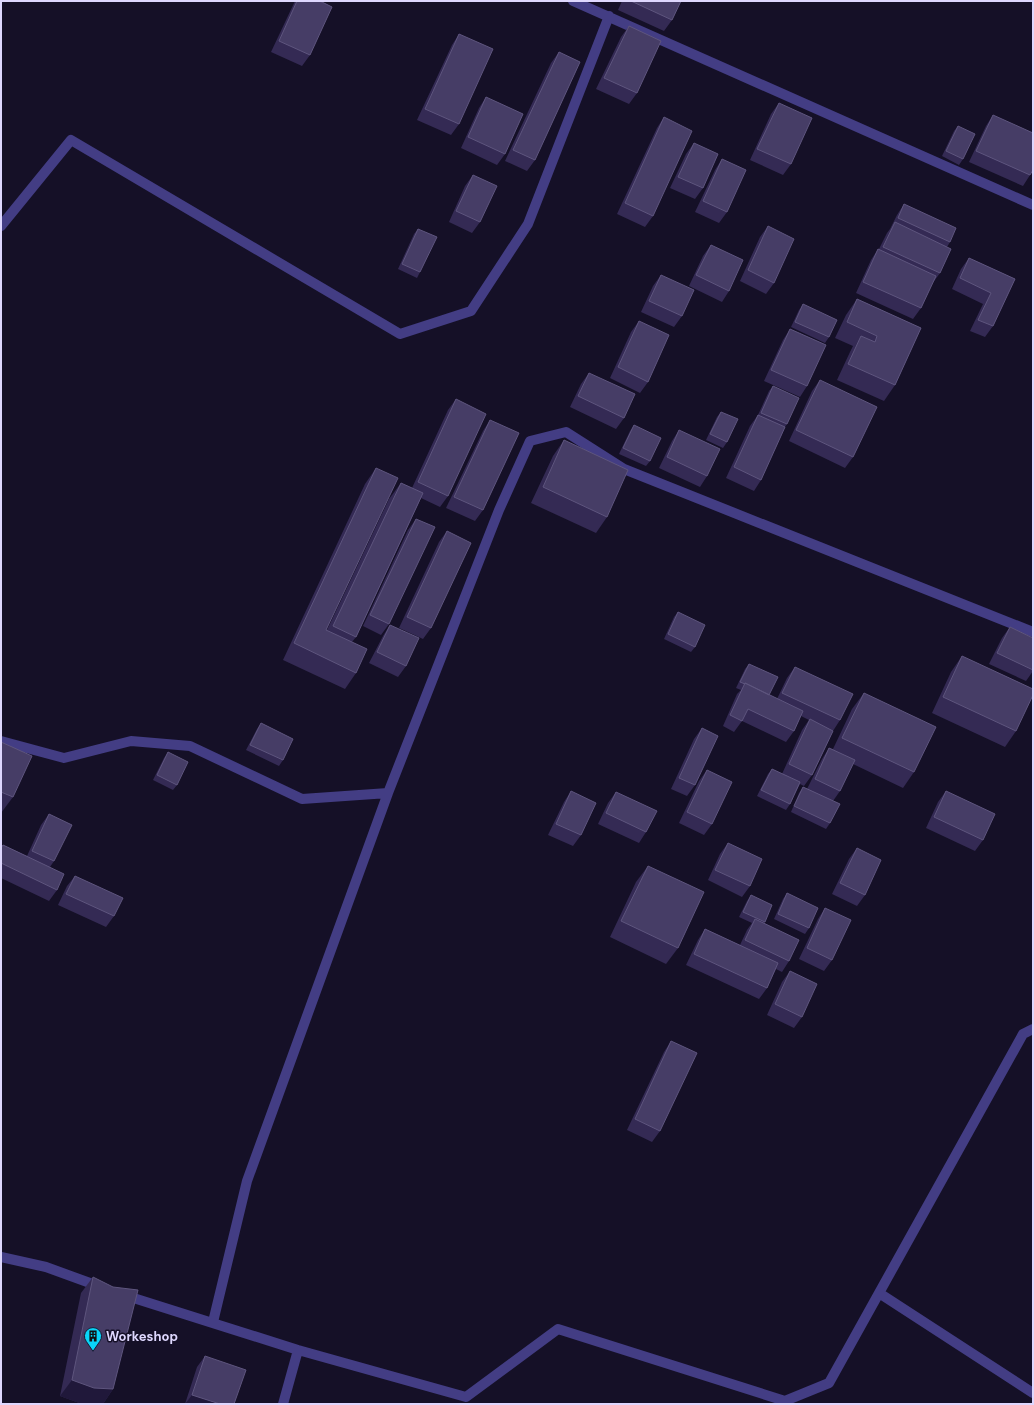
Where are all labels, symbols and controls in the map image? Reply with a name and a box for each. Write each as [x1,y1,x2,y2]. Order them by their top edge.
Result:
building icon: Workeshop [83,1326,103,1351]
place label: Workeshop [106,1328,178,1345]

